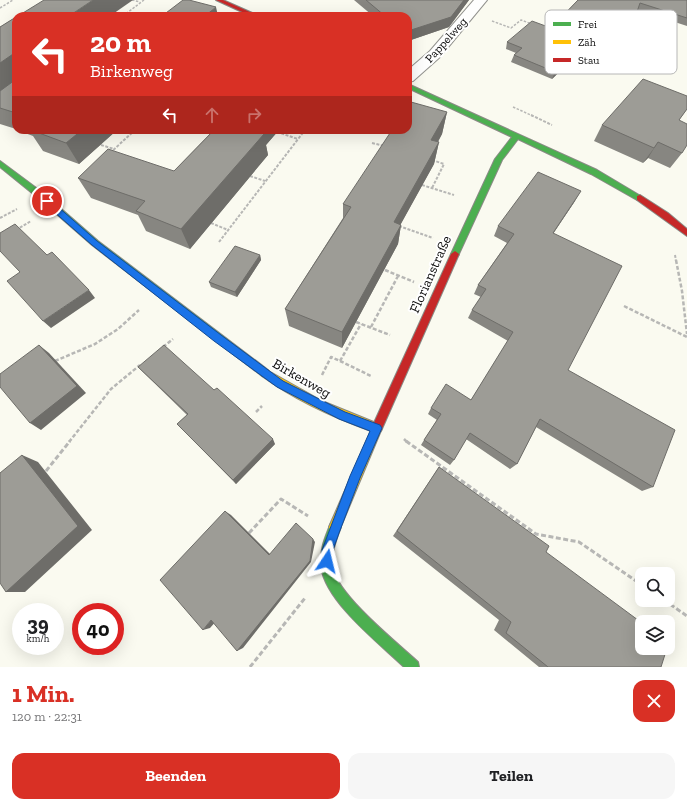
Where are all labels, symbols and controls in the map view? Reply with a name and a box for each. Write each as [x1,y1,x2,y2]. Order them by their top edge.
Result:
legend [545,10,677,74]
street label: Pappelweg [422,14,470,65]
text: Frei [578,18,597,31]
text: 20 m [90,26,151,59]
icon: left [24,28,76,80]
text: Zäh [578,36,597,49]
text: Stau [578,54,599,67]
text: Birkenweg [90,60,173,82]
icon: left [159,104,181,126]
icon: ahead [201,104,223,126]
icon: right [243,104,265,126]
pin [30,184,64,218]
icon: arrive [36,190,58,212]
street label: Florianstraße [406,232,455,316]
street label: Birkenweg [270,355,334,402]
position arrow [306,540,348,582]
map controls [635,567,675,655]
button: search [635,567,675,607]
speed limit sign: 40 [72,603,124,655]
text: 39 [27,612,49,636]
button: layers [635,615,675,655]
text: km/h [27,633,49,645]
text: 1 Min. [12,679,75,708]
button: close [633,680,675,722]
text: 120 m · 22:31 [12,709,82,724]
button: Beenden [12,753,340,799]
button: Teilen [348,753,675,799]

